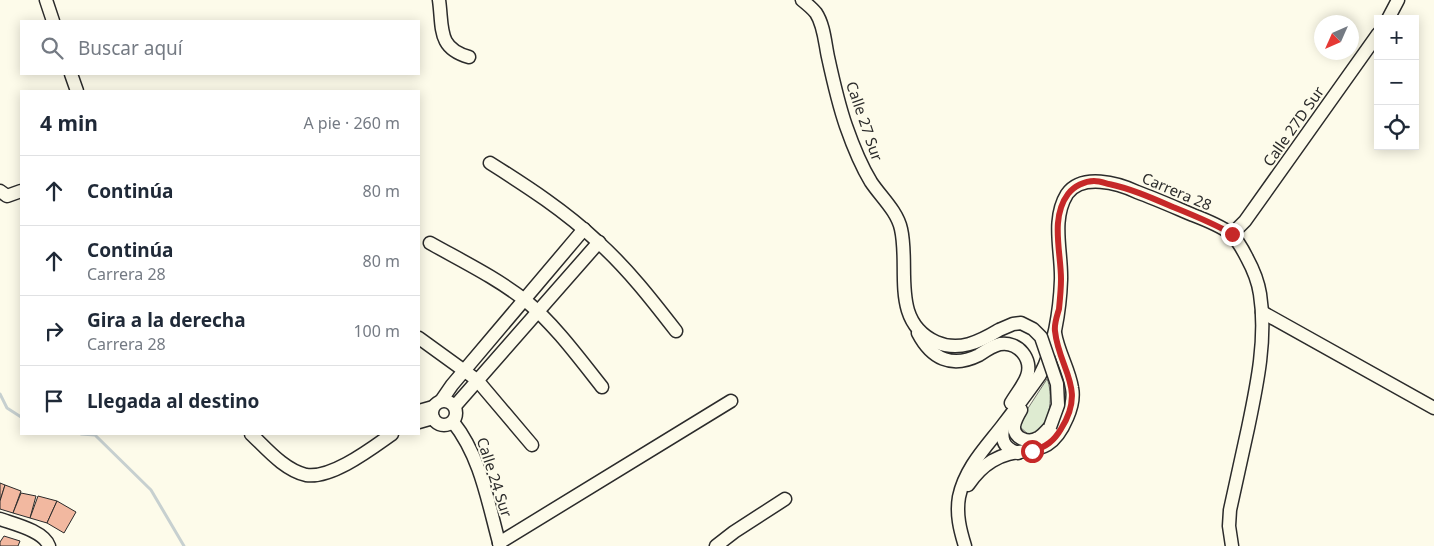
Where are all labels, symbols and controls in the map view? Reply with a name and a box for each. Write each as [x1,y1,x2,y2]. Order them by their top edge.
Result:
north arrow [1314,15,1359,60]
map controls [1374,15,1419,150]
button: + [1374,15,1419,60]
search box [20,20,420,75]
icon: search [38,34,66,62]
text: Buscar aquí [78,35,183,61]
button: − [1374,60,1419,105]
street label: Calle 27 Sur [842,79,888,163]
street label: Calle 27D Sur [1258,82,1328,170]
button: locate [1374,105,1419,150]
text: 4 min [40,109,98,137]
text: A pie · 260 m [303,112,400,134]
street label: Carrera 28 [1139,167,1215,215]
icon: ahead [40,177,68,205]
text: Continúa [87,178,173,204]
text: 80 m [363,180,400,202]
route end [1221,223,1244,246]
text: Continúa [87,237,173,263]
icon: ahead [40,247,68,275]
text: 80 m [363,250,400,272]
text: Carrera 28 [87,263,166,285]
text: Gira a la derecha [87,307,246,333]
icon: right [40,317,68,345]
text: 100 m [353,320,400,342]
text: Carrera 28 [87,333,166,355]
icon: arrive [40,387,68,415]
text: Llegada al destino [87,388,259,414]
street label: Calle 24 Sur [473,435,517,519]
route start [1021,440,1044,463]

